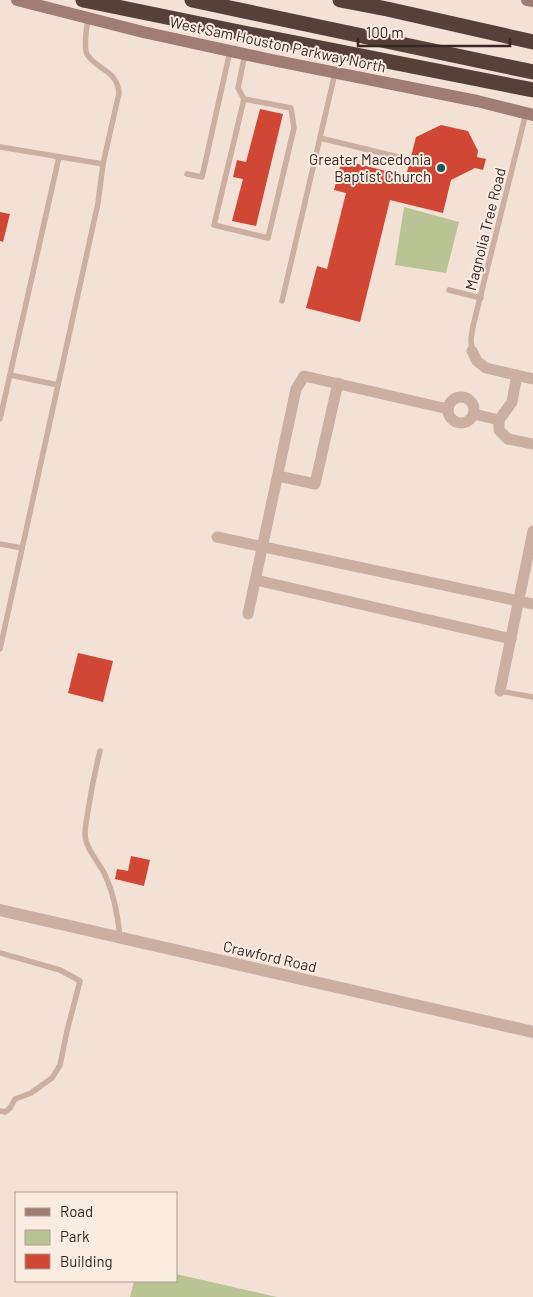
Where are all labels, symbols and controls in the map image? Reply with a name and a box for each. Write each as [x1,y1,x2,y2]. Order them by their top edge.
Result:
street label: West Sam Houston Parkway North [168,12,388,76]
scale bar [358,15,510,47]
text: 100 m [366,23,404,41]
place label: Greater Macedonia Baptist Church [309,150,431,185]
marker: Greater Macedonia Baptist Church [435,162,447,174]
street label: Magnolia Tree Road [461,166,509,292]
street label: Crawford Road [221,936,319,976]
legend [15,1192,178,1282]
text: Road [60,1202,93,1220]
text: Park [60,1227,90,1245]
text: Building [60,1252,113,1270]

